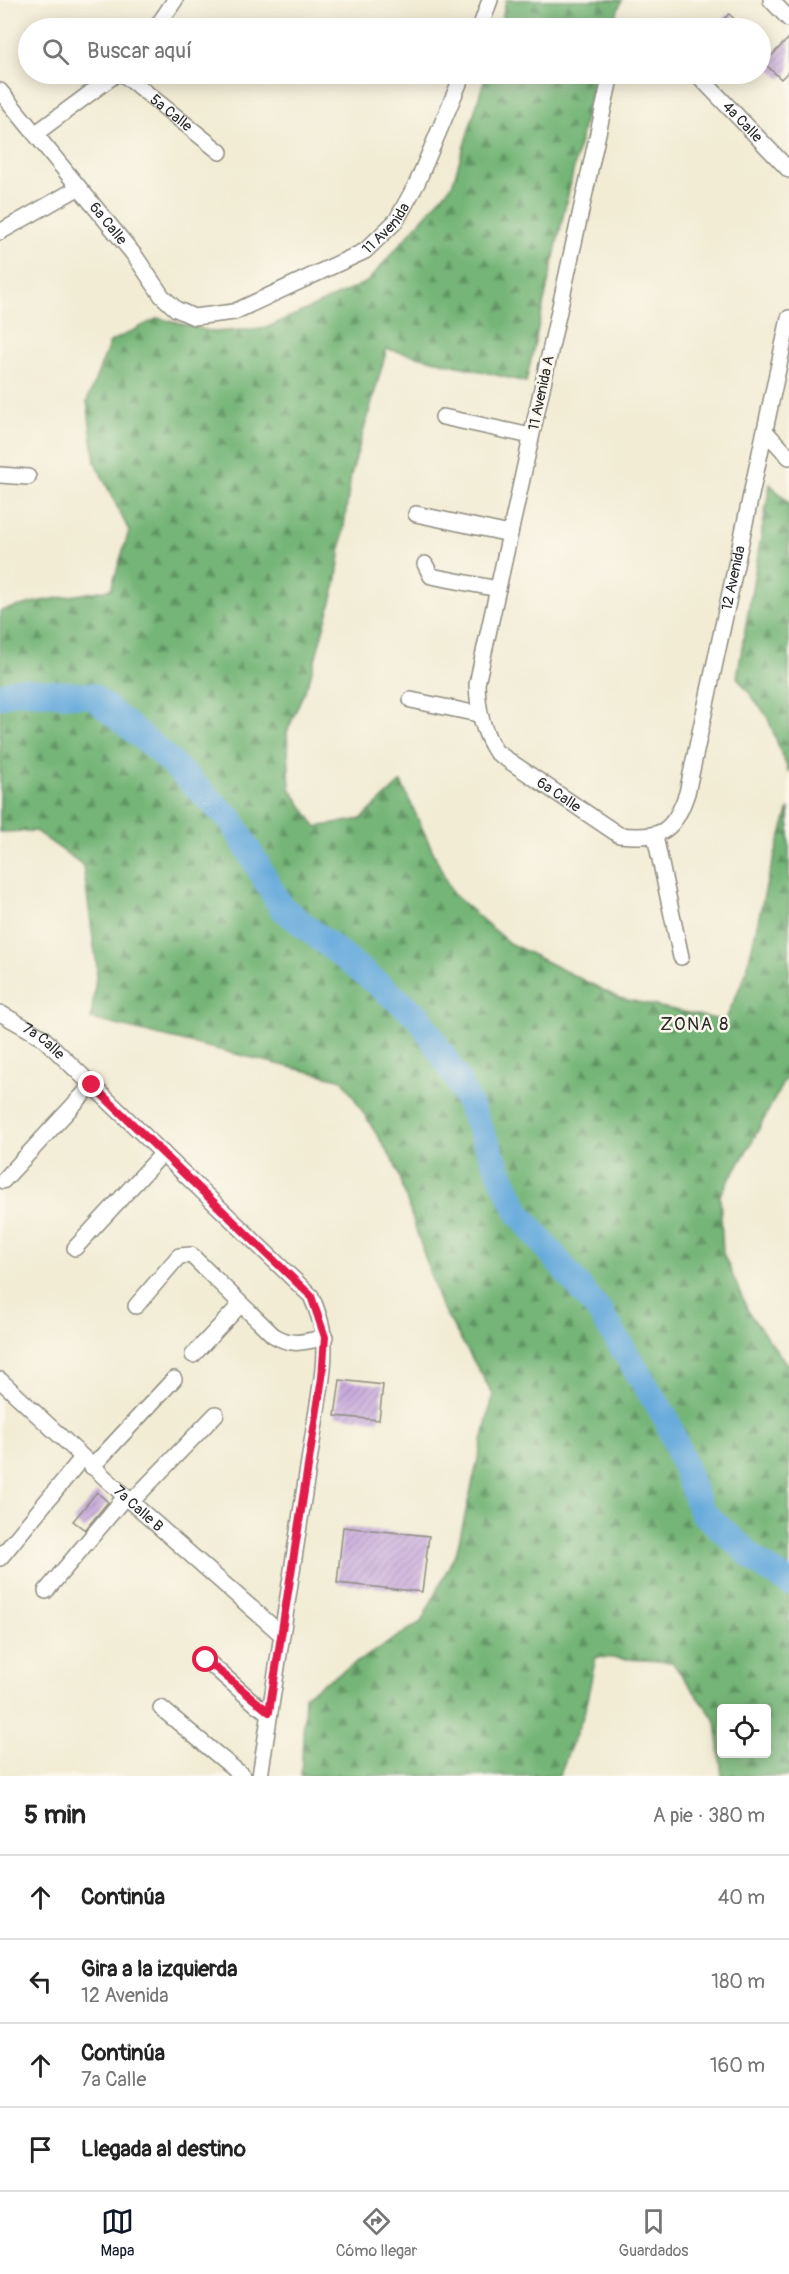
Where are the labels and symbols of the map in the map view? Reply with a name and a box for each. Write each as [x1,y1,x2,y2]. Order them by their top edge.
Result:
street label: 5a Calle [146,90,197,136]
street label: 4a Calle [718,97,767,147]
street label: 6a Calle [85,198,131,249]
street label: 11 Avenida [358,200,414,259]
street label: 11 Avenida A [524,354,559,432]
street label: 12 Avenida [717,544,750,612]
street label: 6a Calle [533,773,585,817]
district label: ZONA 8 [660,1013,730,1036]
street label: 7a Calle [19,1019,69,1064]
route end [78,1071,104,1097]
street label: 7a Calle B [109,1482,167,1536]
route start [192,1646,218,1672]

